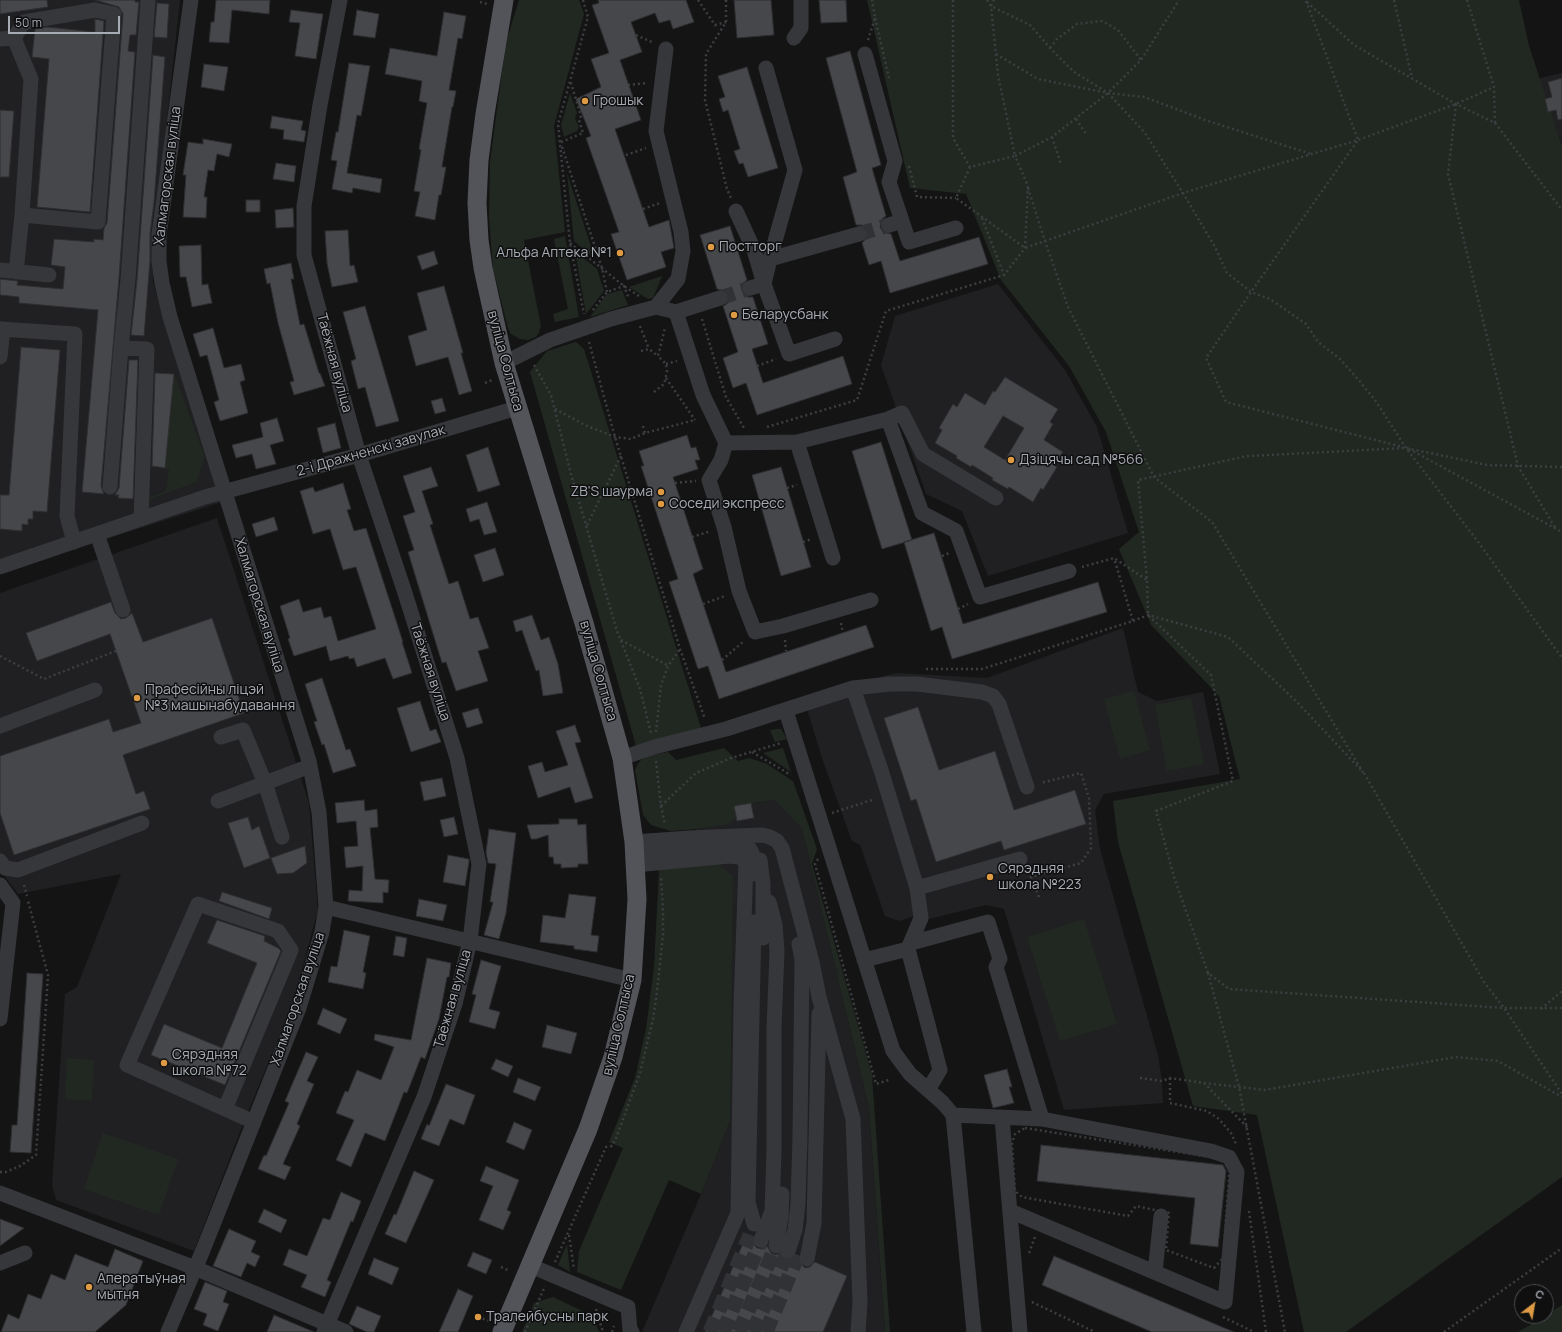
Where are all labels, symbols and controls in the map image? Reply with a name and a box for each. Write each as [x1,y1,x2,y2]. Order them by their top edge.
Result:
scale bar [10,8,122,34]
text: 50 m [15,14,42,31]
place label: Грошык [593,93,643,109]
marker: Грошык [580,96,590,106]
street label: Халмагорская вуліца [151,105,185,247]
place label: Постторг [719,239,782,255]
marker: Постторг [706,242,716,252]
place label: Альфа Аптека №1 [496,245,612,261]
marker: Альфа Аптека №1 [615,248,625,258]
place label: Беларусбанк [742,307,828,323]
street label: вуліца Солтыса [483,309,527,413]
marker: Беларусбанк [729,310,739,320]
street label: Таёжная вуліца [313,312,355,414]
street label: 2-і Дражненскі завулак [295,422,447,480]
place label: Дзіцячы сад №566 [1019,452,1143,468]
marker: Дзіцячы сад №566 [1006,455,1016,465]
place label: ZB'S шаурма [571,484,653,500]
marker: ZB'S шаурма [656,487,666,497]
place label: Соседи экспресс [669,496,784,512]
marker: Соседи экспресс [656,499,666,509]
street label: Халмагорская вуліца [230,536,288,674]
street label: вуліца Солтыса [576,619,620,723]
street label: Таёжная вуліца [406,621,454,723]
place label: Прафесійны ліцэй №3 машынабудавання [145,682,295,714]
marker: Прафесійны ліцэй №3 машынабудавання [132,693,142,703]
place label: Сярэдняя школа №223 [998,861,1082,894]
marker: Сярэдняя школа №223 [985,872,995,882]
street label: Халмагорская вуліца [267,930,329,1068]
street label: Таёжная вуліца [431,948,475,1050]
street label: вуліца Солтыса [599,973,639,1077]
place label: Сярэдняя школа №72 [172,1047,247,1080]
marker: Сярэдняя школа №72 [159,1058,169,1068]
place label: Аператыўная мытня [97,1271,186,1304]
marker: Аператыўная мытня [84,1282,94,1292]
north arrow [1514,1284,1554,1324]
text: С [1533,1286,1547,1303]
place label: Тралейбусны парк [486,1309,608,1325]
marker: Тралейбусны парк [473,1312,483,1322]

